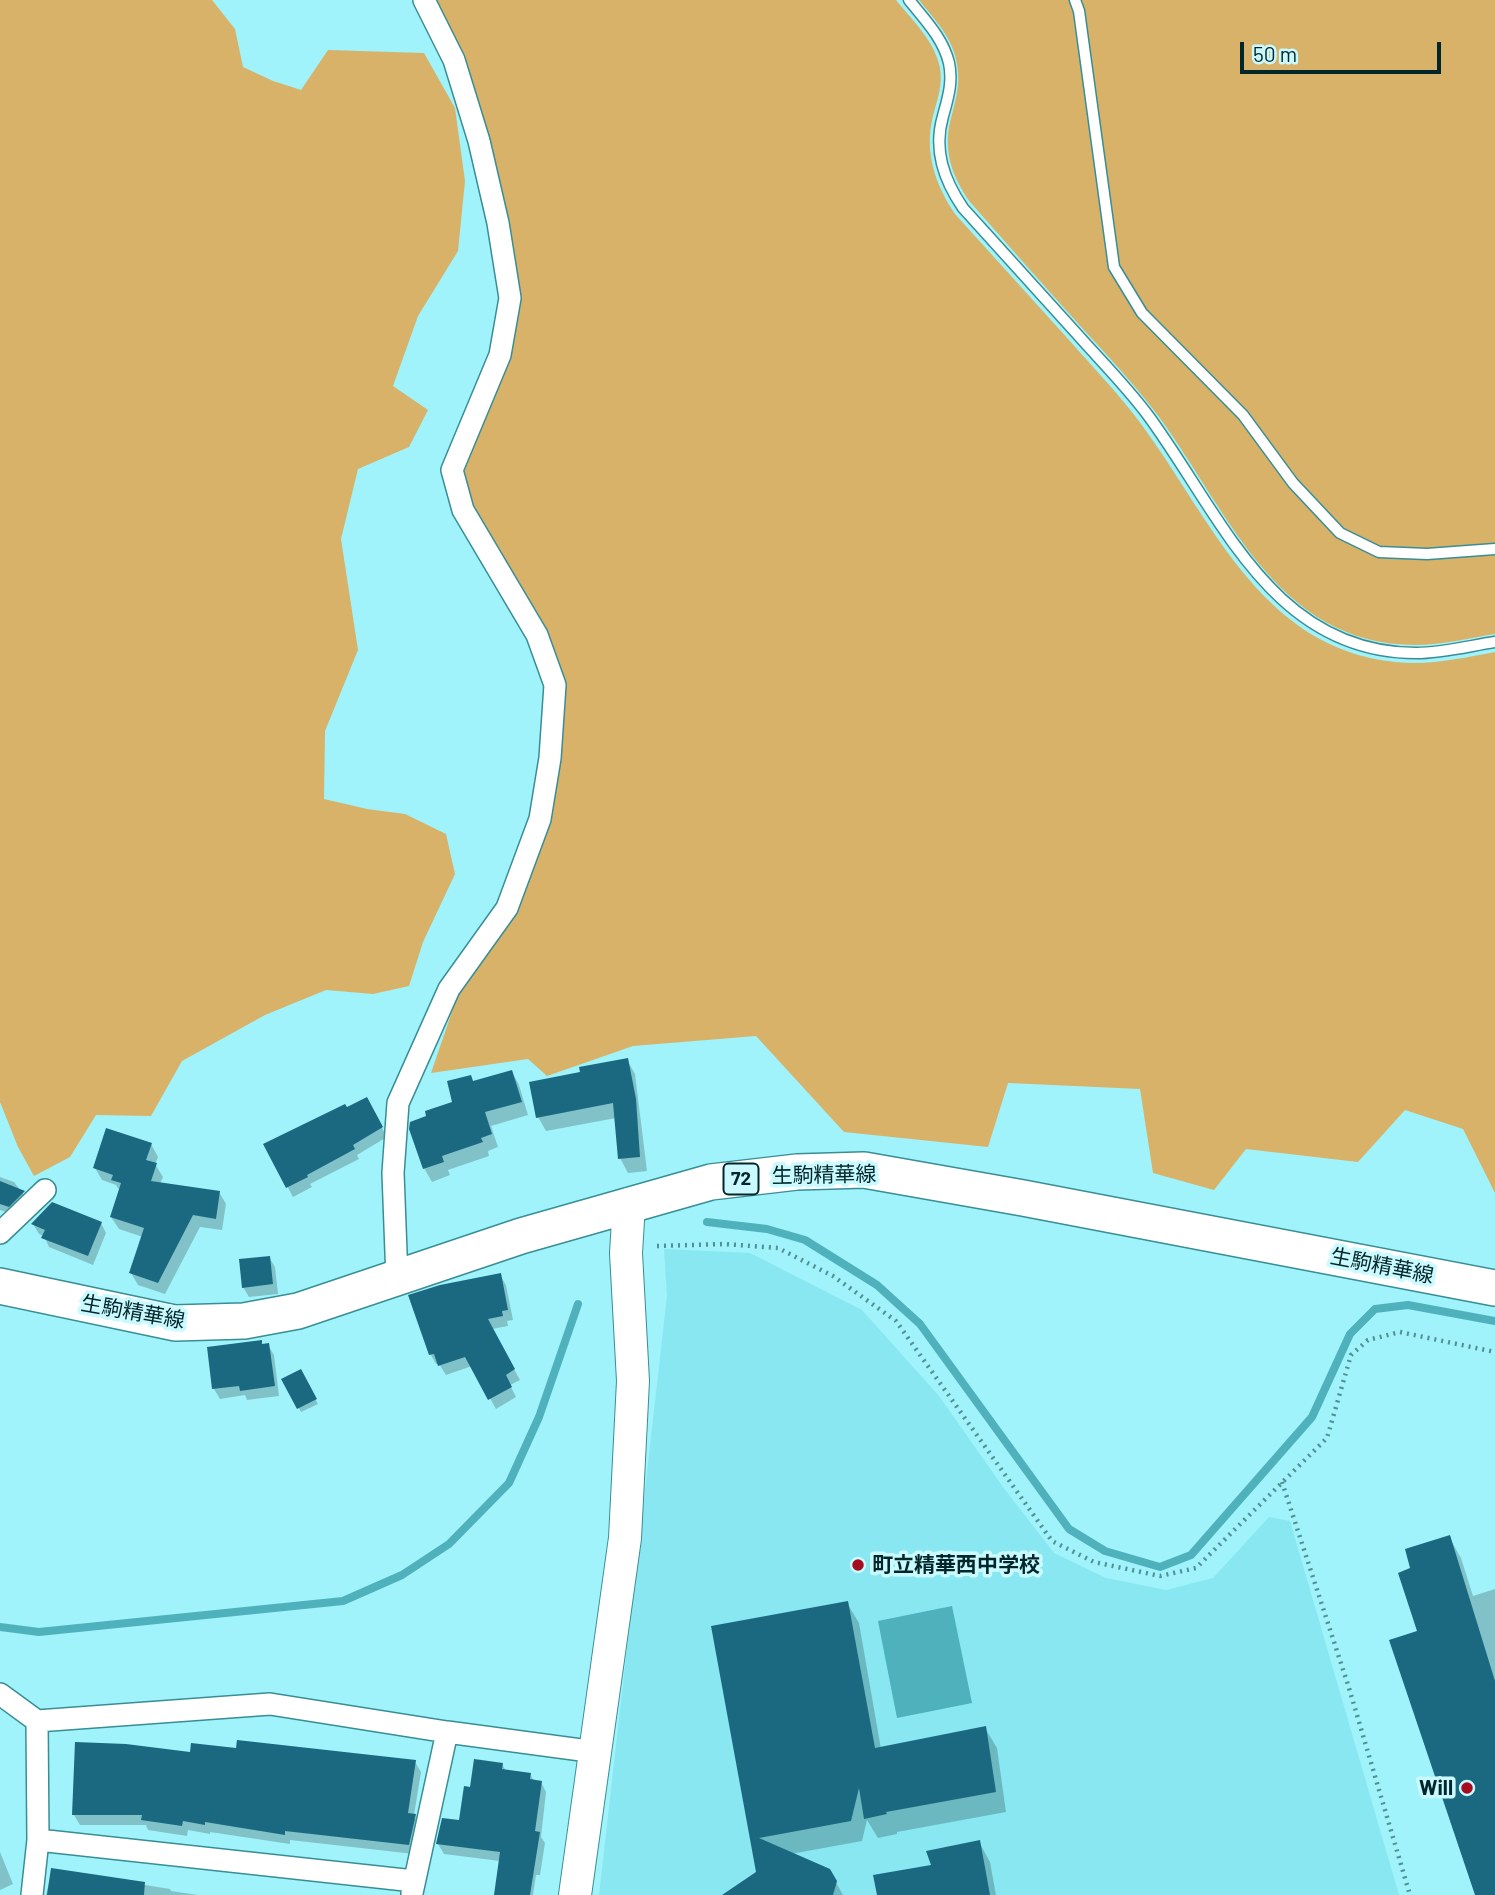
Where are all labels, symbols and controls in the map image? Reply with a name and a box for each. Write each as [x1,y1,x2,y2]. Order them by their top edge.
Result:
scale bar [1243,28,1444,72]
text: 50 m [1253,41,1297,66]
street label: 生駒精華線 [771,1161,877,1189]
road number: 72 [724,1163,758,1194]
street label: 生駒精華線 [1328,1244,1436,1288]
street label: 生駒精華線 [79,1290,187,1334]
place label: 町立精華西中学校 [872,1552,1040,1578]
marker: 町立精華西中学校 [850,1557,866,1573]
place label: Will [1419,1775,1453,1801]
marker: Will [1459,1780,1475,1796]

